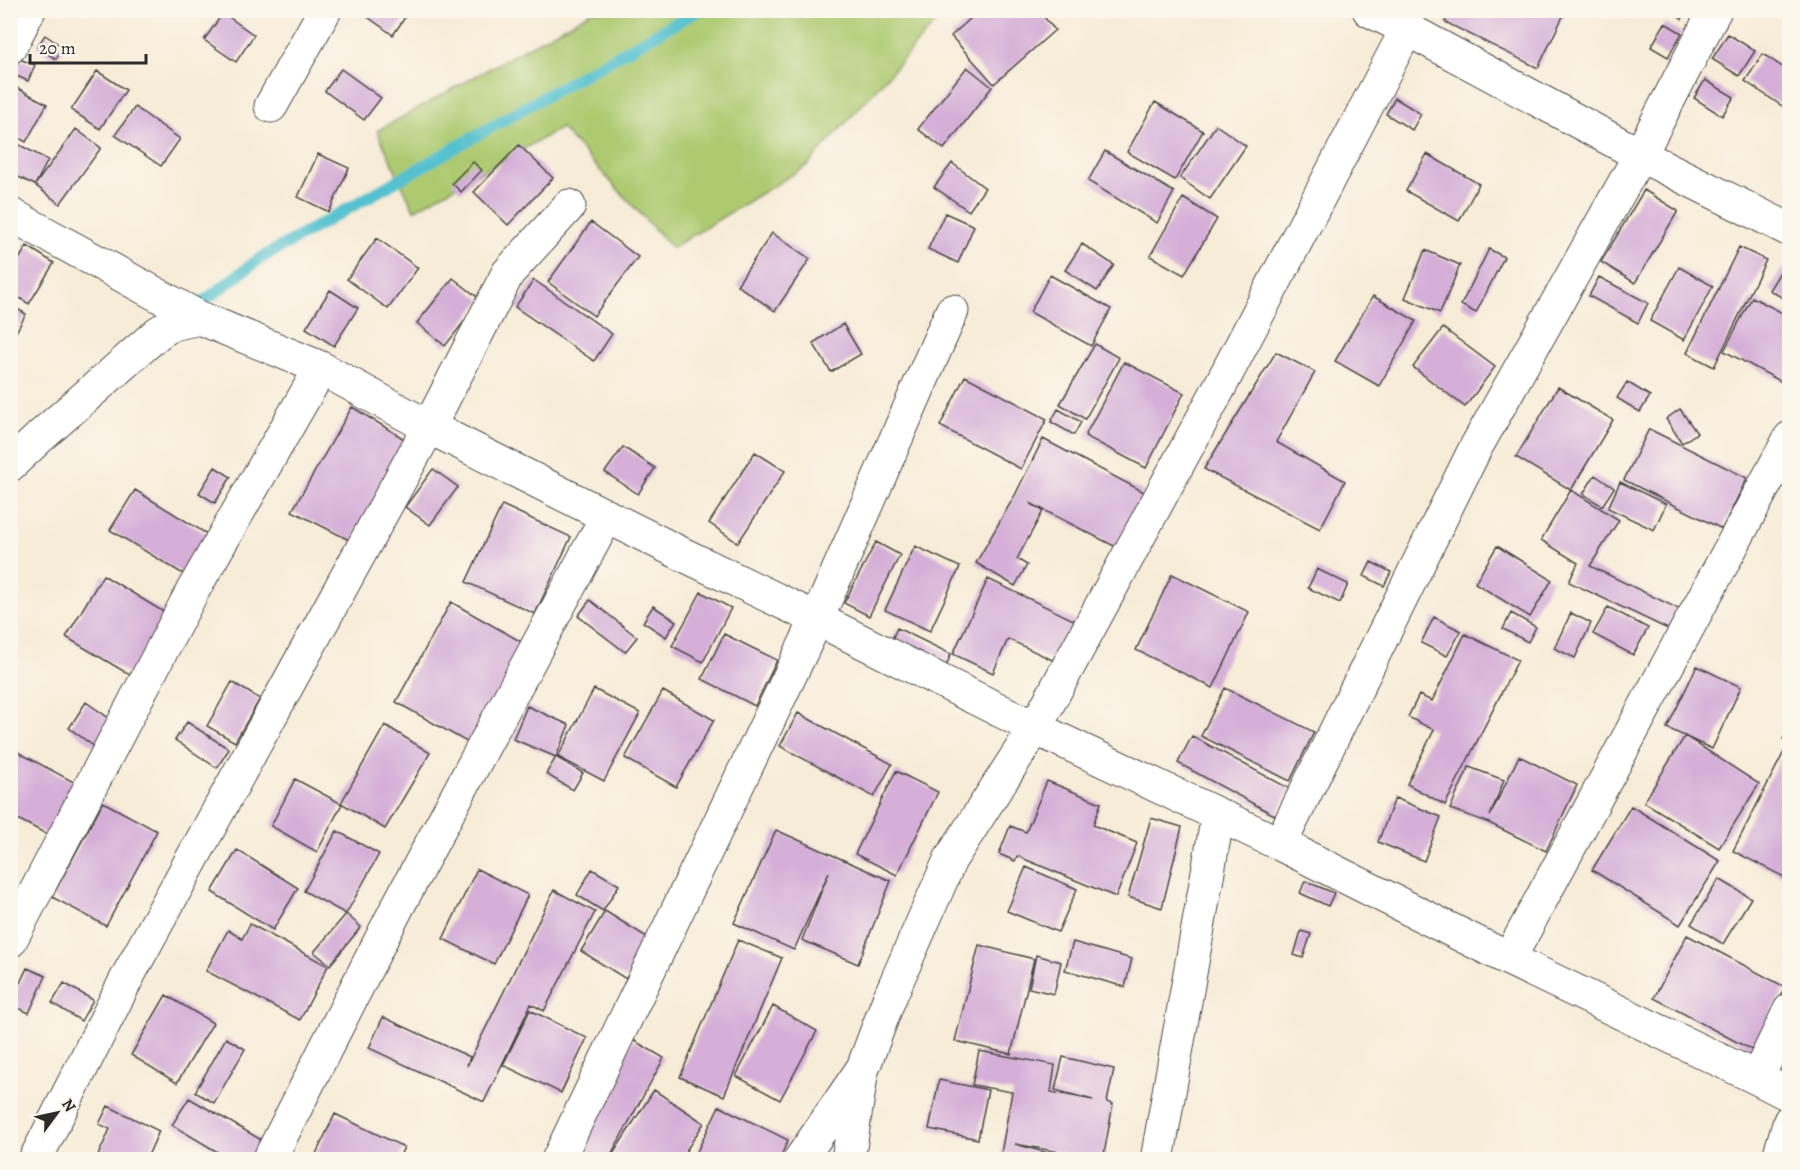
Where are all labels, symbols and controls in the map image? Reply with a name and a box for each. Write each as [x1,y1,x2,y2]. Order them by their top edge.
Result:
scale bar [30,27,146,65]
text: 20 m [39,36,76,60]
north arrow [27,1083,87,1143]
text: N [56,1094,81,1117]

